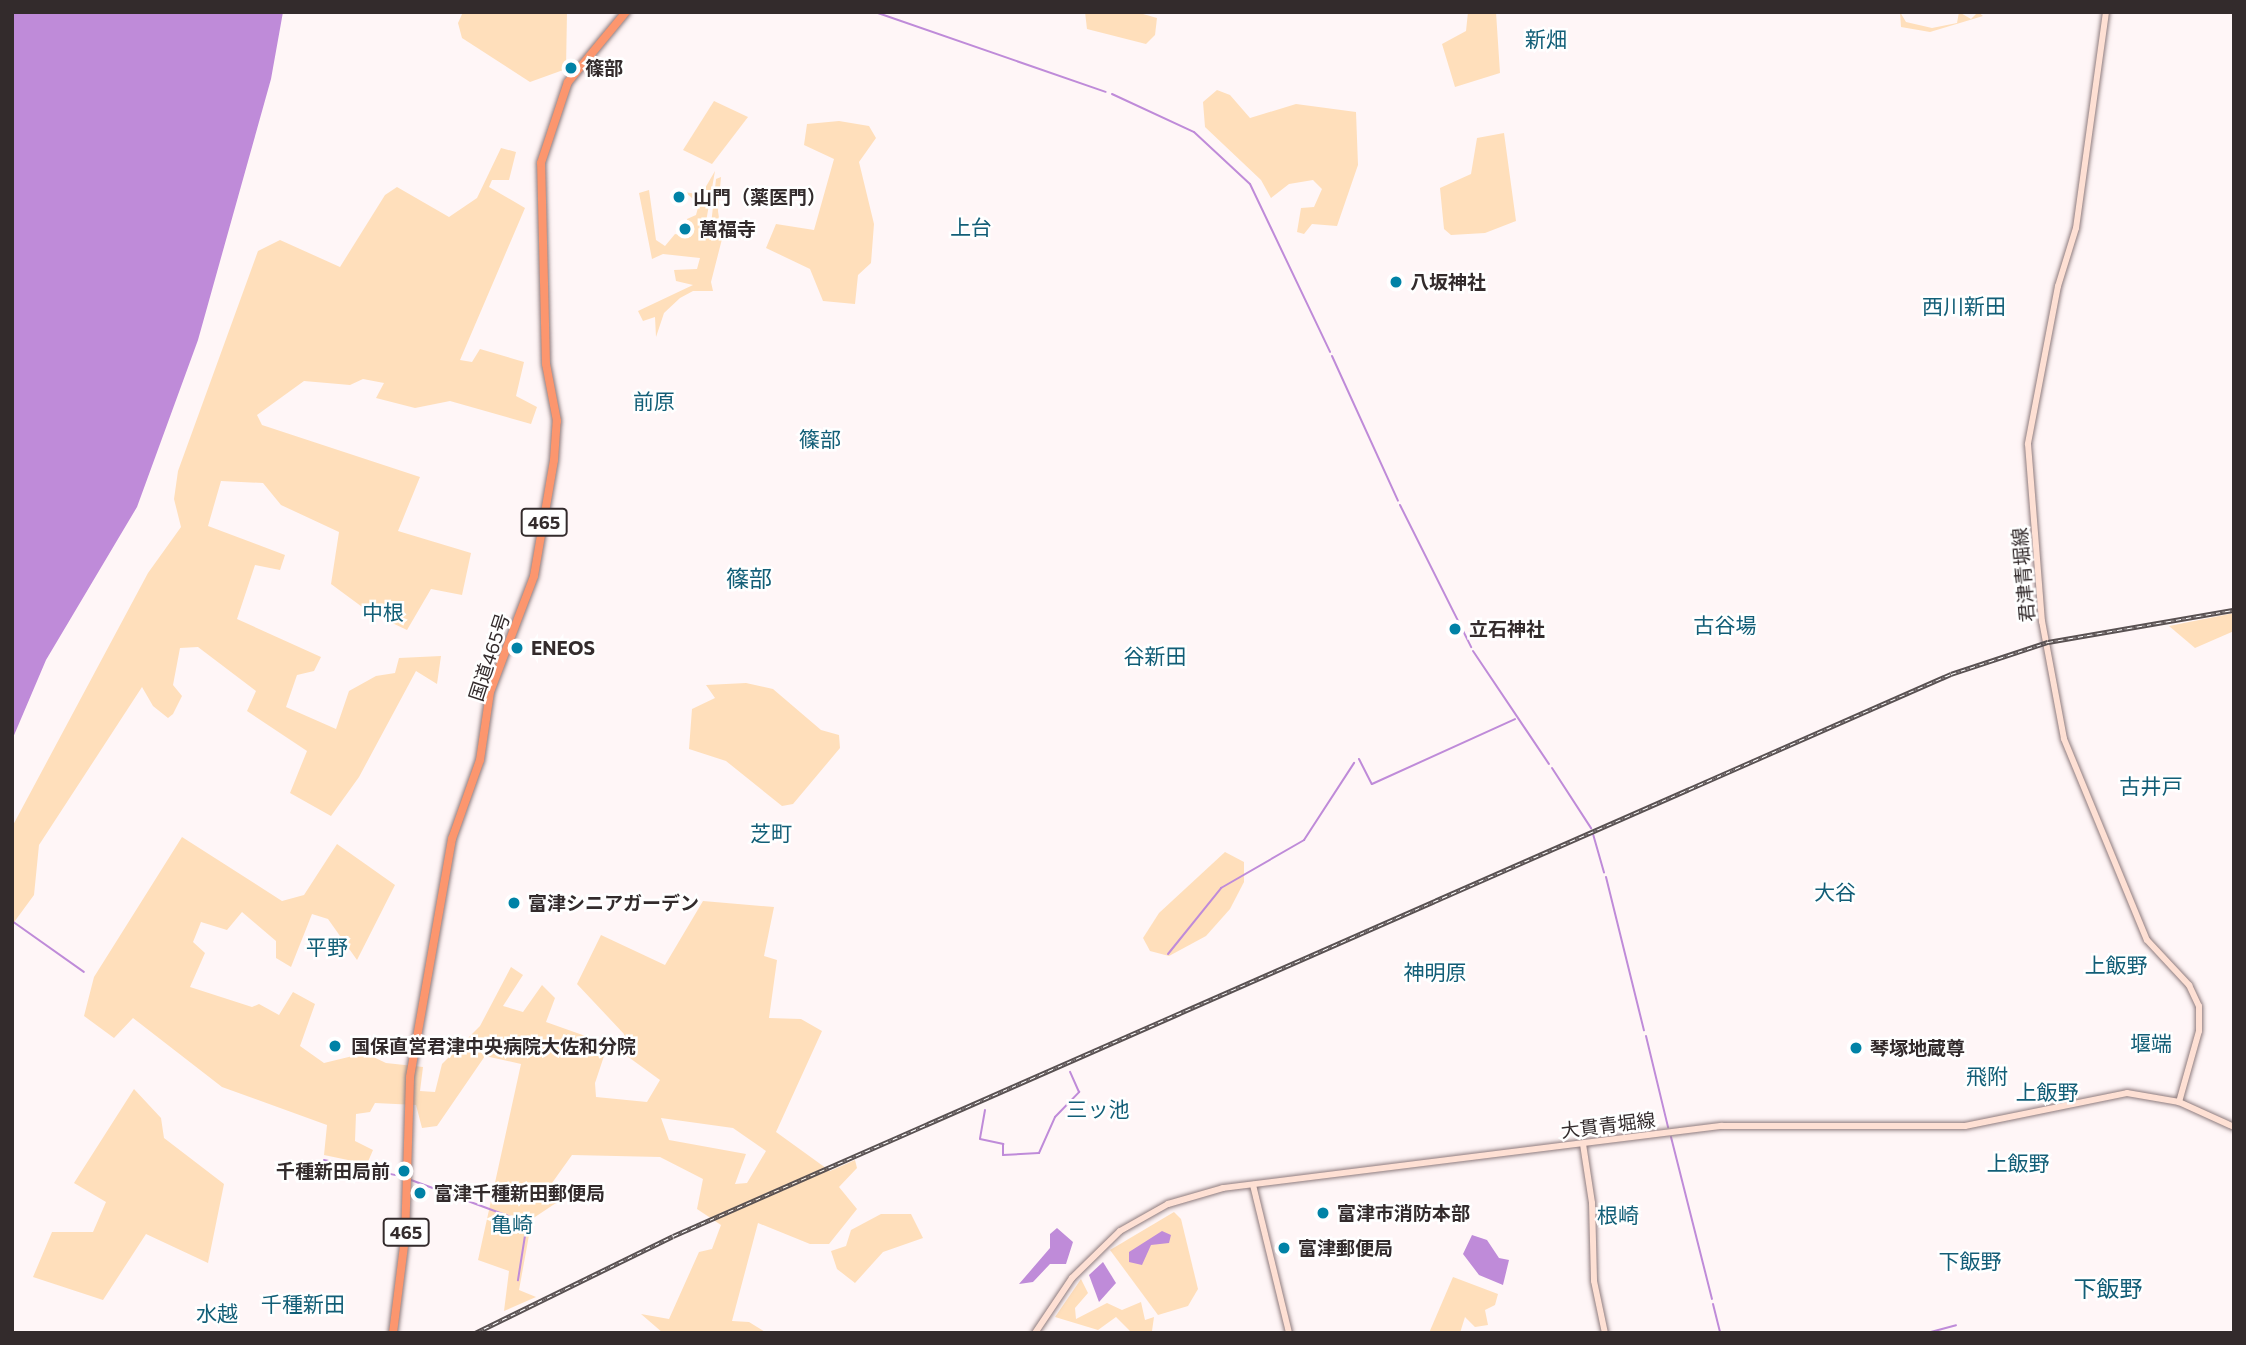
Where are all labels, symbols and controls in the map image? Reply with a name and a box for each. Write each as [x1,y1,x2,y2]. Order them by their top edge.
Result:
district label: 新畑 [1525,26,1567,52]
place label: 篠部 [585,57,623,79]
marker: 篠部 [563,60,579,76]
place label: 山門（薬医門） [693,186,826,208]
marker: 山門（薬医門） [671,189,687,205]
district label: 上台 [950,214,992,240]
place label: 萬福寺 [699,218,756,240]
marker: 萬福寺 [677,221,693,237]
place label: 八坂神社 [1410,271,1486,293]
marker: 八坂神社 [1388,274,1404,290]
district label: 西川新田 [1922,293,2006,319]
district label: 前原 [633,388,675,414]
district label: 篠部 [799,426,841,452]
road number: 465 [520,508,568,536]
street label: 君津青堀線 [2008,527,2038,623]
district label: 篠部 [726,564,772,592]
district label: 中根 [362,599,404,625]
street label: 国道465号 [464,610,514,704]
district label: 古谷場 [1694,612,1756,638]
place label: 立石神社 [1469,618,1545,640]
marker: 立石神社 [1447,621,1463,637]
place label: ENEOS [531,637,595,659]
marker: ENEOS [509,640,525,656]
district label: 谷新田 [1124,643,1186,669]
district label: 古井戸 [2120,773,2182,799]
district label: 芝町 [750,820,792,846]
district label: 大谷 [1814,879,1856,905]
place label: 富津シニアガーデン [528,892,699,914]
marker: 富津シニアガーデン [506,895,522,911]
district label: 平野 [306,934,348,960]
district label: 上飯野 [2085,952,2147,978]
district label: 神明原 [1404,959,1466,985]
district label: 堰端 [2130,1030,2172,1056]
place label: 国保直営君津中央病院大佐和分院 [351,1035,636,1057]
marker: 国保直営君津中央病院大佐和分院 [325,1036,345,1056]
place label: 琴塚地蔵尊 [1870,1037,1965,1059]
marker: 琴塚地蔵尊 [1848,1040,1864,1056]
district label: 飛附 [1966,1063,2008,1089]
district label: 上飯野 [2016,1079,2078,1105]
district label: 三ッ池 [1067,1096,1129,1122]
street label: 大貫青堀線 [1559,1108,1657,1142]
district label: 上飯野 [1987,1150,2049,1176]
place label: 千種新田局前 [276,1160,390,1182]
marker: 千種新田局前 [396,1163,412,1179]
place label: 富津千種新田郵便局 [434,1182,605,1204]
marker: 富津千種新田郵便局 [412,1185,428,1201]
place label: 富津市消防本部 [1337,1202,1470,1224]
district label: 根崎 [1597,1202,1639,1228]
marker: 富津市消防本部 [1315,1205,1331,1221]
district label: 亀崎 [491,1211,533,1237]
road number: 465 [382,1218,430,1246]
place label: 富津郵便局 [1298,1237,1393,1259]
marker: 富津郵便局 [1276,1240,1292,1256]
district label: 下飯野 [1939,1248,2001,1274]
district label: 下飯野 [2074,1274,2142,1302]
district label: 千種新田 [261,1291,345,1317]
district label: 水越 [196,1300,238,1326]

